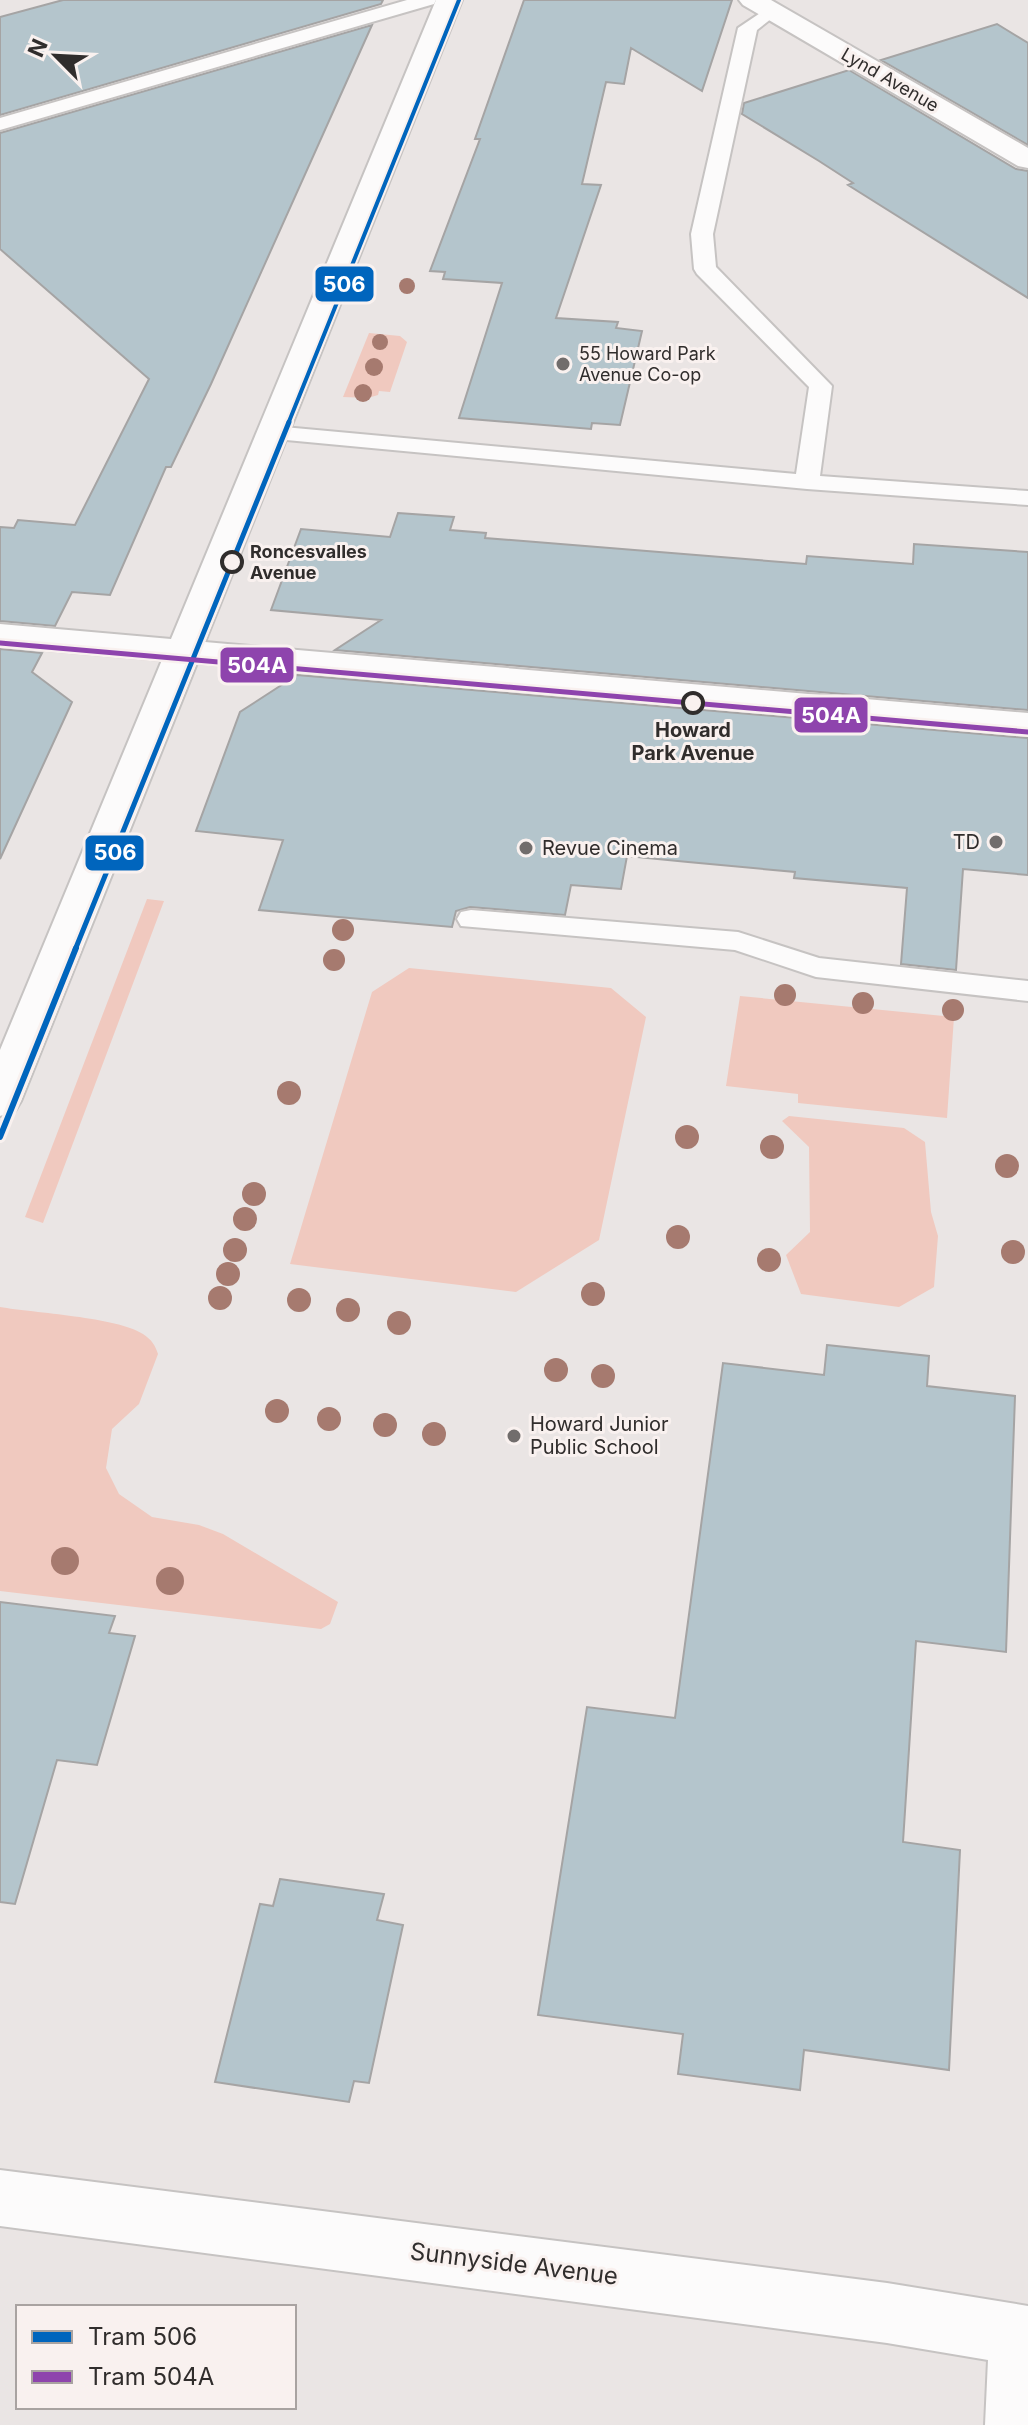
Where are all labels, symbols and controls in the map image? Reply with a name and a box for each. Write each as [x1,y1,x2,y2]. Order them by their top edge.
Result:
north arrow [16,16,96,96]
text: N [22,35,53,61]
street label: Lynd Avenue [838,43,943,116]
line badge: 506 [314,265,375,303]
text: 506 [322,271,366,297]
place label: 55 Howard Park Avenue Co-op [579,343,716,385]
marker: 55 Howard Park Avenue Co-op [554,355,572,373]
place label: Roncesvalles Avenue [250,541,367,583]
marker: Roncesvalles Avenue [221,551,243,573]
line badge: 504A [219,646,295,684]
text: 504A [227,652,287,678]
marker: Howard Park Avenue [682,692,704,714]
line badge: 504A [793,696,869,734]
text: 504A [801,702,861,728]
place label: Howard Park Avenue [631,718,755,765]
place label: TD [953,830,980,854]
marker: TD [987,833,1005,851]
line badge: 506 [84,834,145,872]
place label: Revue Cinema [542,836,678,860]
text: 506 [93,839,137,865]
marker: Revue Cinema [517,839,535,857]
place label: Howard Junior Public School [530,1412,669,1459]
marker: Howard Junior Public School [505,1427,523,1445]
street label: Sunnyside Avenue [408,2236,620,2291]
legend [16,2305,296,2409]
text: Tram 506 [88,2322,197,2351]
text: Tram 504A [88,2362,214,2391]

